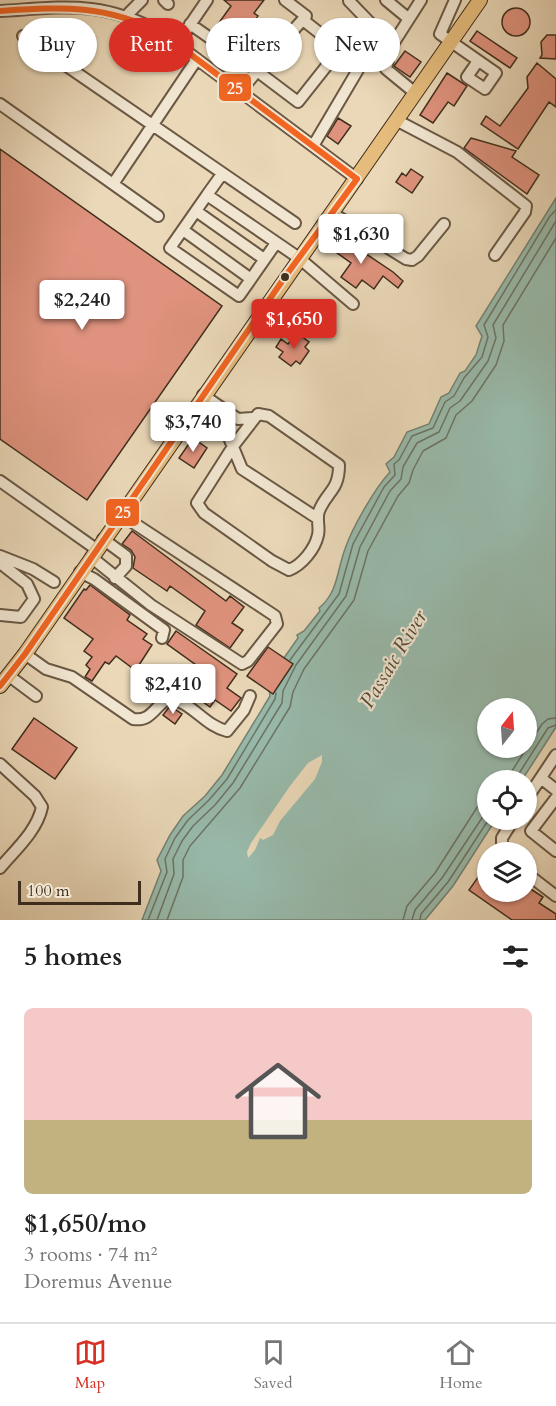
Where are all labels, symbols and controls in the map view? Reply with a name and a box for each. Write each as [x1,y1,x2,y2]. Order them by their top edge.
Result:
chip: Buy [18,18,97,72]
chip: Rent [109,18,194,72]
chip: Filters [206,18,302,72]
chip: New [314,18,400,72]
line badge: 25 [218,73,252,102]
text: 25 [227,78,243,100]
pin: $1,630 [312,214,410,265]
text: $1,630 [332,220,390,247]
unlabelled marker [279,271,291,283]
pin: $2,240 [33,280,131,331]
text: $2,240 [53,286,111,313]
pin: $1,650 [245,299,343,350]
text: $1,650 [265,305,323,332]
pin: $3,740 [144,402,242,453]
text: $3,740 [164,408,222,435]
line badge: 25 [105,498,140,527]
text: 25 [115,502,131,524]
water label: Passaic River [353,604,435,714]
pin: $2,410 [124,664,222,715]
text: $2,410 [144,670,202,697]
north arrow [477,698,537,758]
map controls [477,698,537,902]
button: locate [477,770,537,830]
button: layers [477,842,537,902]
scale bar [18,878,141,906]
text: 100 m [27,880,69,902]
text: 5 homes [24,939,122,974]
icon: filters [499,940,532,973]
icon: home [224,1047,332,1155]
text: $1,650/mo [24,1206,147,1241]
text: 3 rooms · 74 m² [24,1241,157,1268]
text: Doremus Avenue [24,1268,172,1295]
tab: Map [74,1336,107,1394]
tab: Saved [254,1336,292,1394]
tab: Home [440,1336,482,1394]

